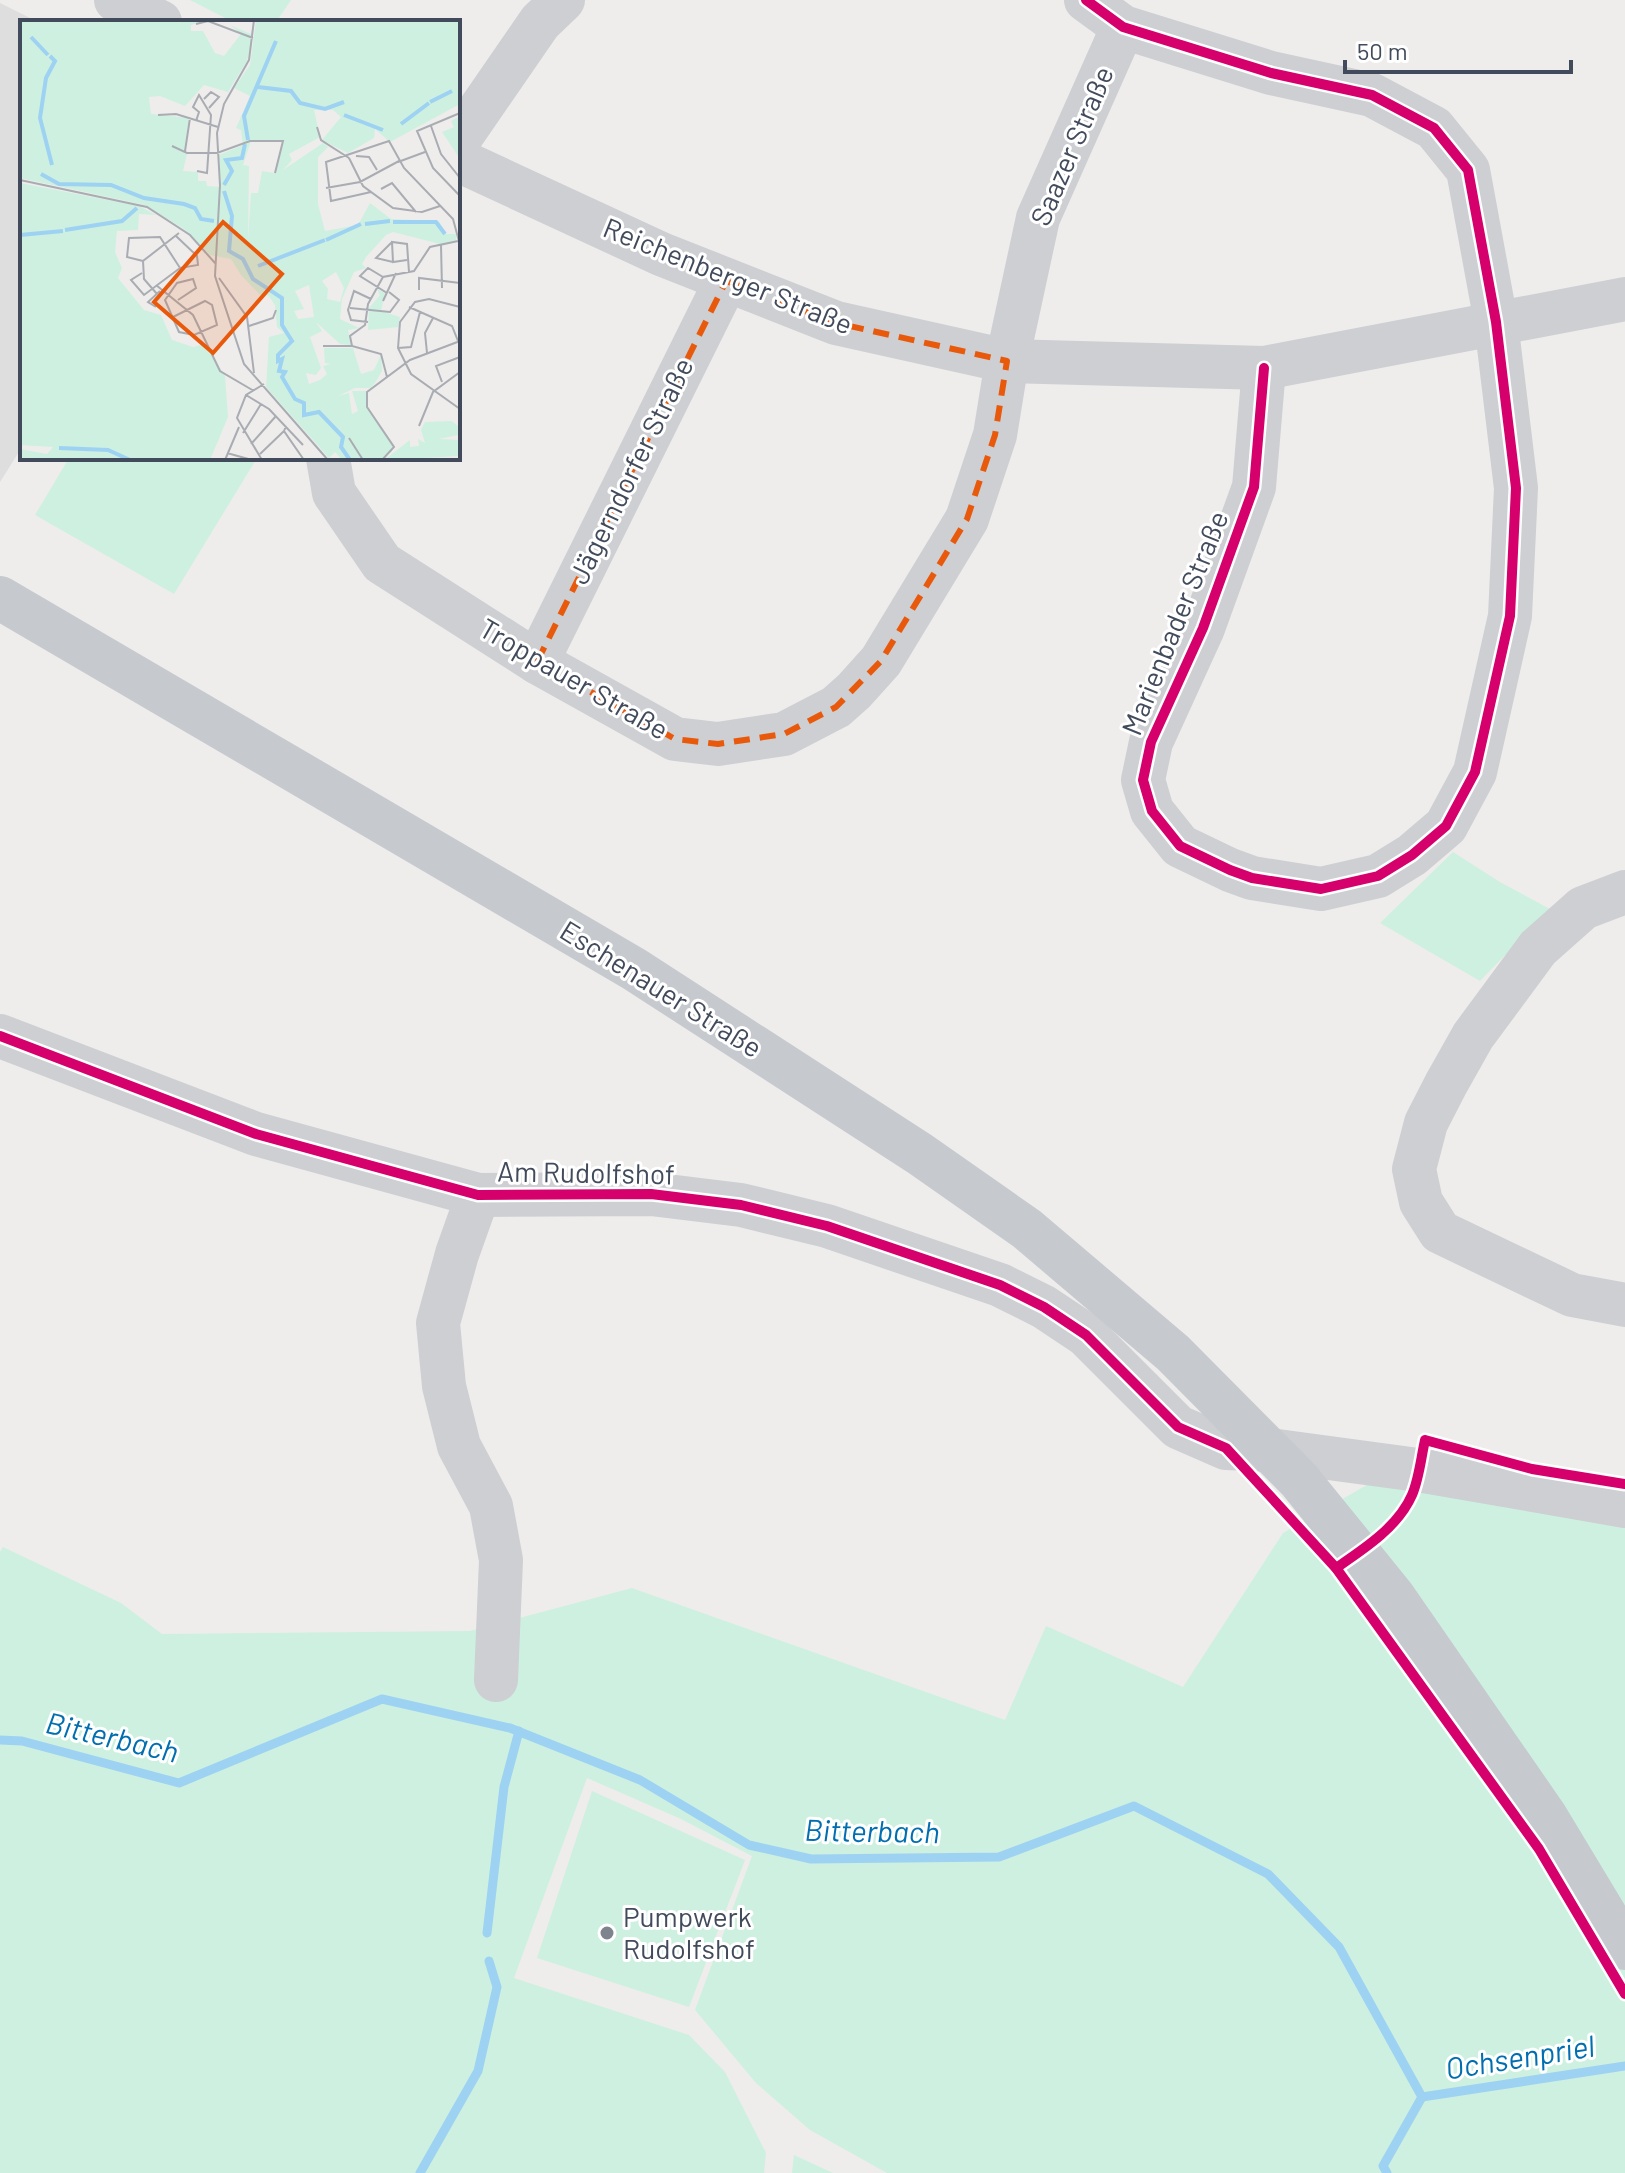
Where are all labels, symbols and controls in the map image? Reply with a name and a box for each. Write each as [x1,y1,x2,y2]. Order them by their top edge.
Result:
inset map [20,20,460,460]
scale bar [1345,24,1571,74]
text: 50 m [1357,36,1408,65]
street label: Saazer Straße [1022,61,1120,230]
street label: Reichenberger Straße [599,210,858,341]
street label: Jägerndorfer Straße [561,352,700,589]
street label: Marienbader Straße [1114,506,1235,740]
street label: Troppauer Straße [474,610,675,746]
street label: Eschenauer Straße [554,912,769,1064]
street label: Am Rudolfshof [497,1153,675,1191]
water label: Bitterbach [43,1703,182,1769]
water label: Bitterbach [804,1811,940,1849]
place label: Pumpwerk Rudolfshof [623,1899,755,1965]
marker: Pumpwerk Rudolfshof [598,1924,616,1942]
water label: Ochsenpriel [1443,2026,1597,2086]

